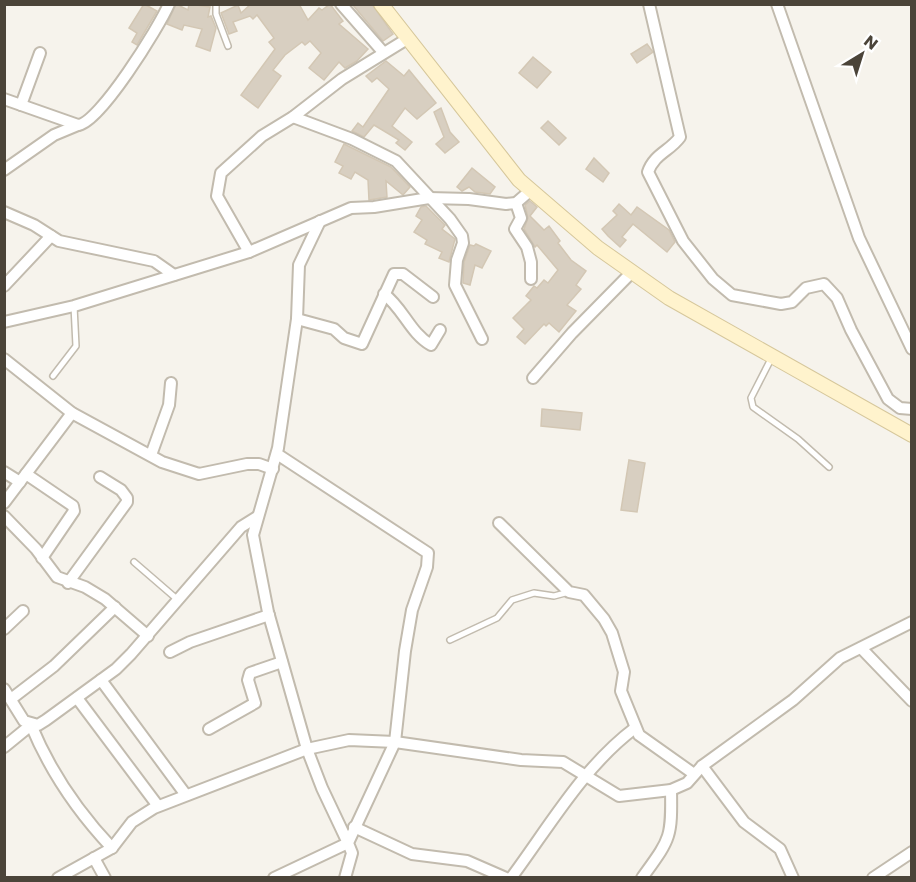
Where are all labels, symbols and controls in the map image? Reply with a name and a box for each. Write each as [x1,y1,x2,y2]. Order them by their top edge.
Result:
north arrow [832,24,892,84]
text: N [859,30,883,55]

